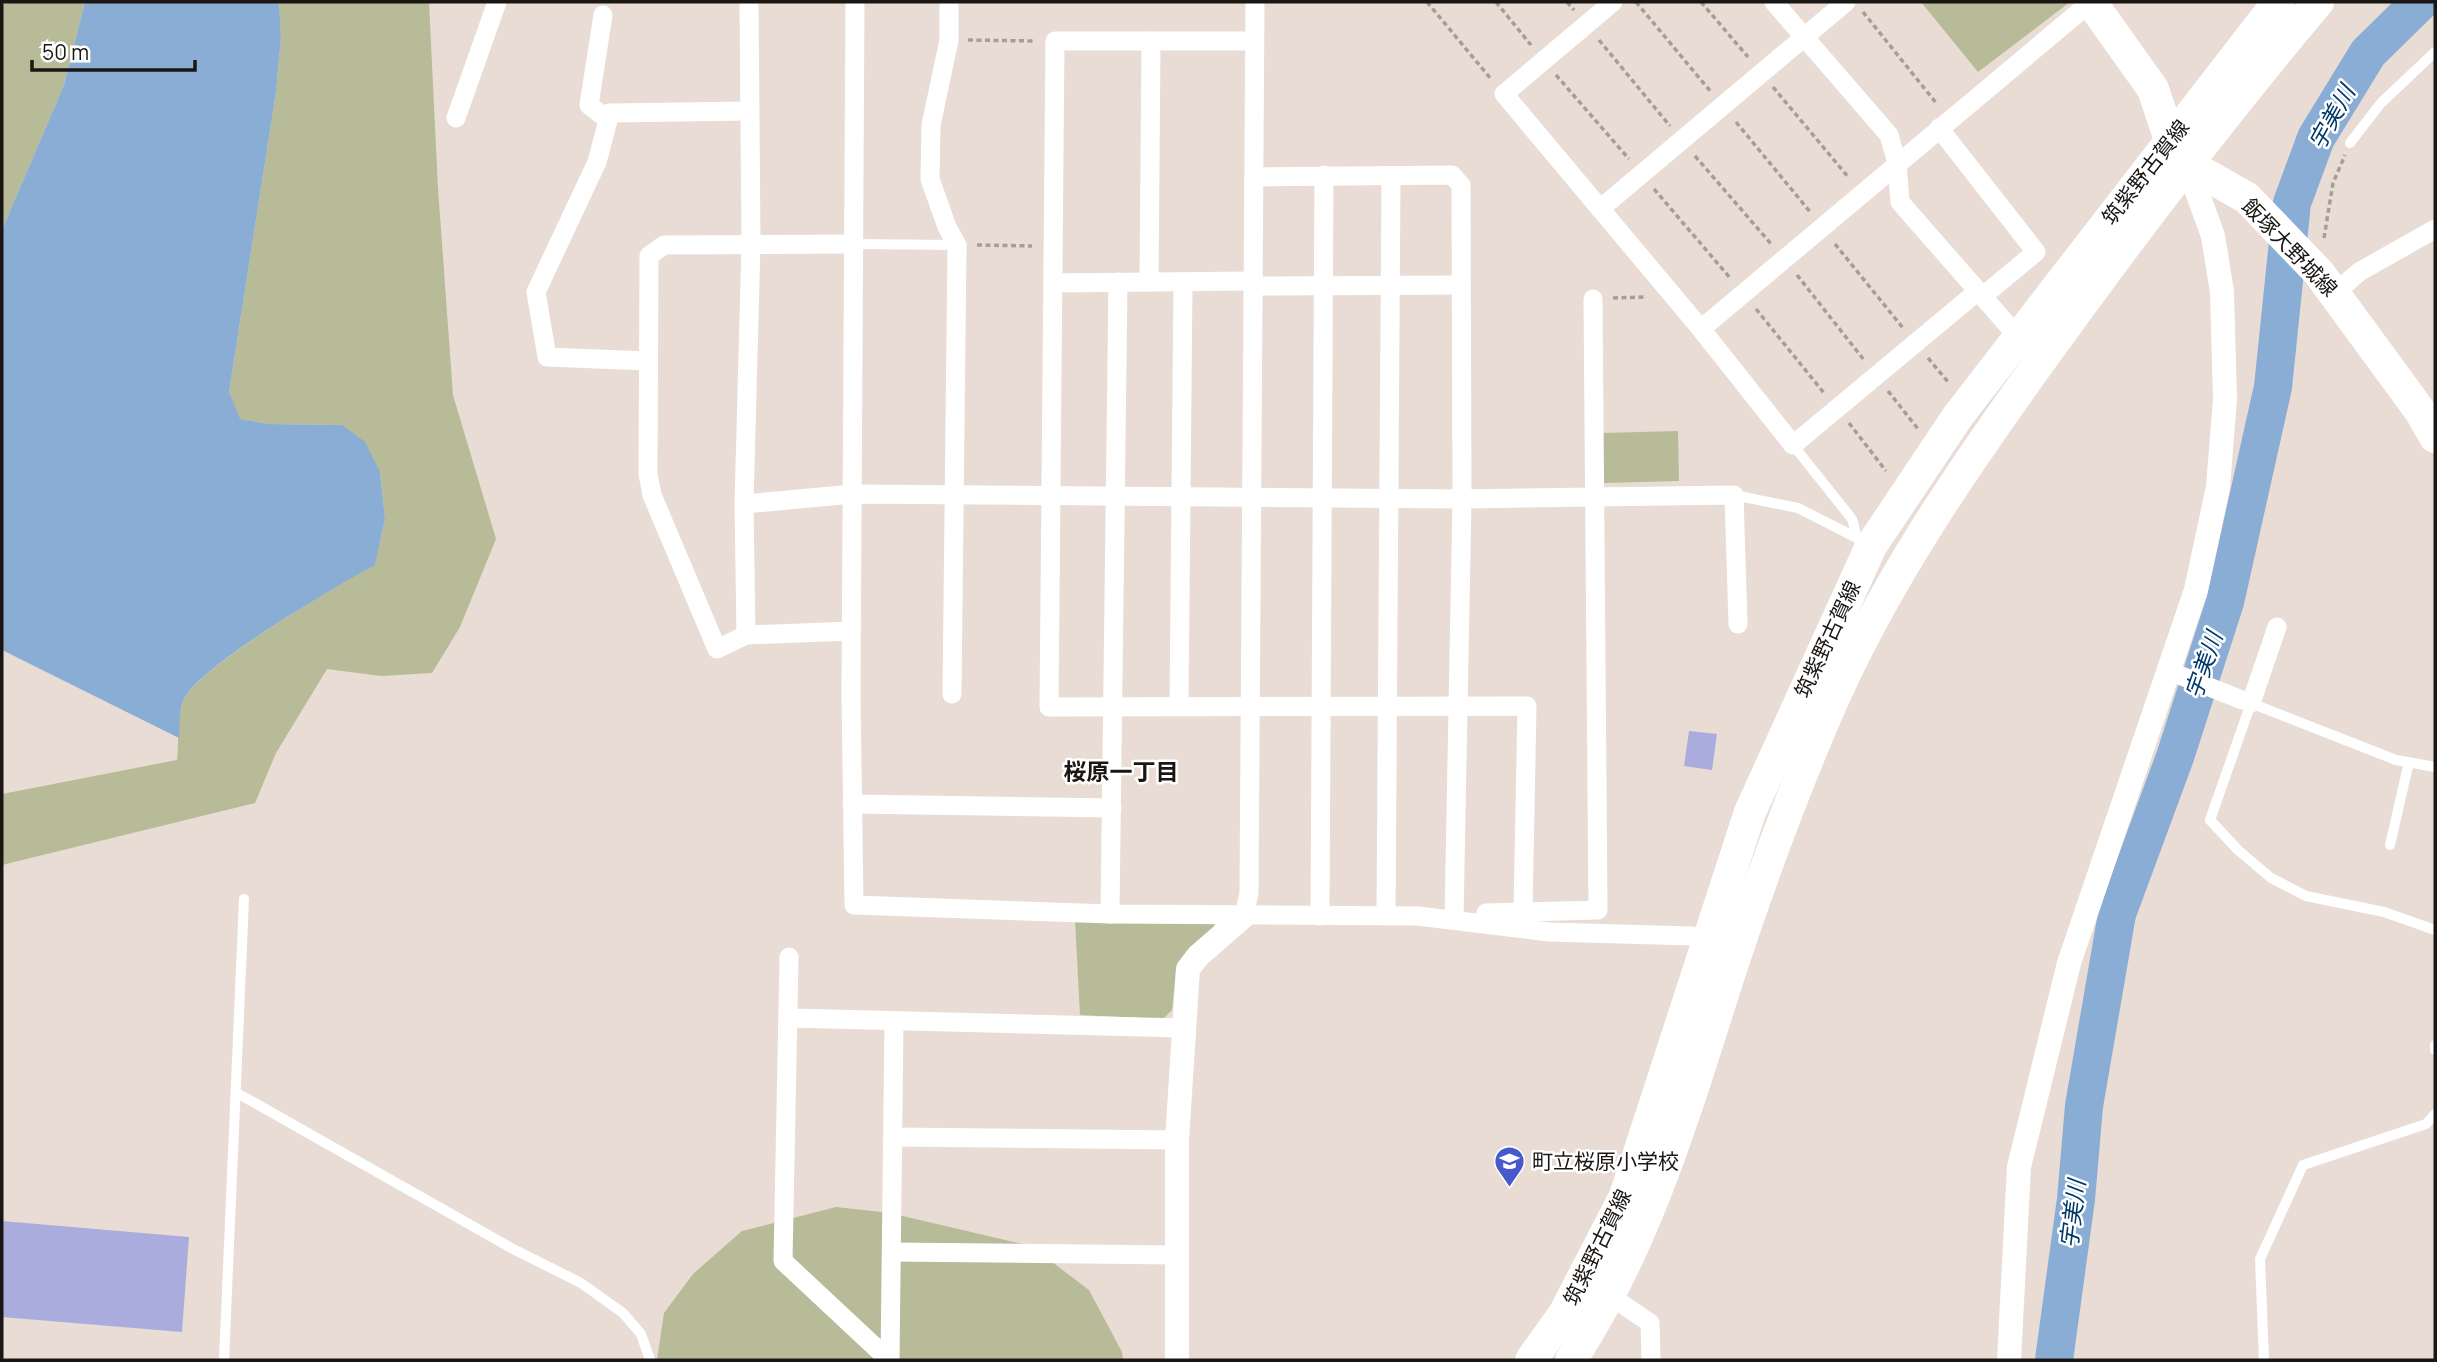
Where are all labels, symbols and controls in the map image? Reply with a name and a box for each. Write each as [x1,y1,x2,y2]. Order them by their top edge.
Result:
scale bar [32,28,194,72]
text: 50 m [42,38,89,66]
water label: 宇美川 [2300,76,2363,155]
street label: 筑紫野古賀線 [2095,114,2195,230]
street label: 飯塚大野城線 [2236,192,2344,302]
street label: 筑紫野古賀線 [1788,576,1866,702]
water label: 宇美川 [2177,624,2230,703]
district label: 桜原一丁目 [1064,755,1179,787]
school or university icon: 町立桜原小学校 [1492,1144,1526,1188]
place label: 町立桜原小学校 [1532,1147,1679,1175]
water label: 宇美川 [2052,1175,2092,1250]
street label: 筑紫野古賀線 [1557,1184,1637,1310]

